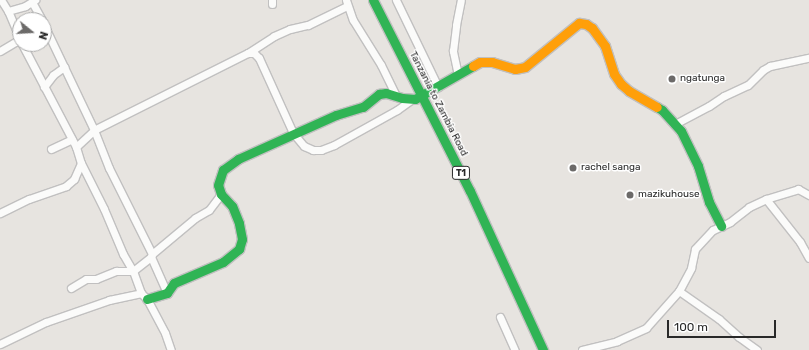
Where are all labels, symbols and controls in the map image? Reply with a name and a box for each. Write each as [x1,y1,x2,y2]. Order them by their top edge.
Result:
north arrow [12,12,52,52]
text: N [36,30,50,41]
street label: Tanzania to Zambia Road [406,50,470,158]
place label: ngatunga [680,73,725,85]
marker: ngatunga [667,74,677,84]
place label: rachel sanga [581,162,640,174]
marker: rachel sanga [568,163,578,173]
road number: T1 [451,166,471,180]
place label: mazikuhouse [638,189,700,201]
marker: mazikuhouse [625,190,635,200]
scale bar [669,312,778,338]
text: 100 m [674,320,708,334]

